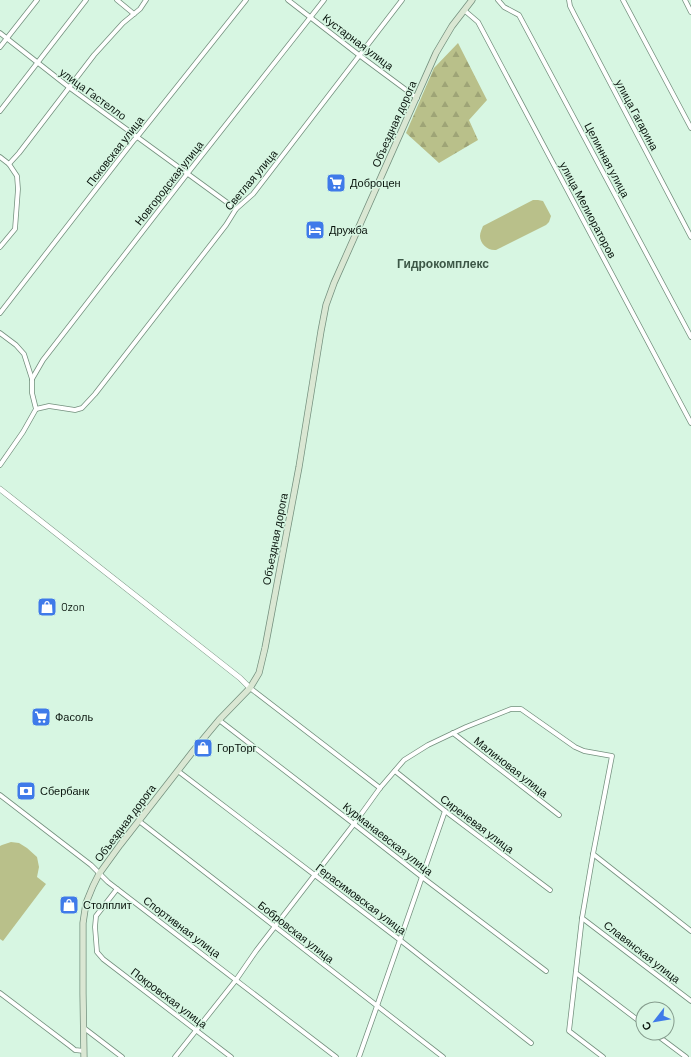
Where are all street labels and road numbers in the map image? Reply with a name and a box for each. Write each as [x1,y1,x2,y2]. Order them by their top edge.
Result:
street label: Кустарная улица [320,11,397,73]
street label: улица Гастелло [57,65,129,122]
street label: улица Гагарина [613,77,662,153]
street label: Объездная дорога [369,78,419,169]
street label: Псковская улица [83,112,147,188]
street label: Целинная улица [582,120,633,200]
street label: Новгородская улица [132,137,206,227]
street label: Светлая улица [221,146,280,213]
street label: улица Мелиораторов [558,159,619,260]
street label: Объездная дорога [259,491,290,586]
street label: Малиновая улица [472,734,552,800]
street label: Объездная дорога [91,781,158,864]
street label: Сиреневая улица [438,792,517,856]
street label: Курманаевская улица [341,799,437,878]
street label: Герасимовская улица [314,860,410,937]
street label: Спортивная улица [141,893,224,960]
street label: Бобровская улица [256,898,338,966]
street label: Славянская улица [602,918,684,986]
street label: Покровская улица [129,965,211,1031]

